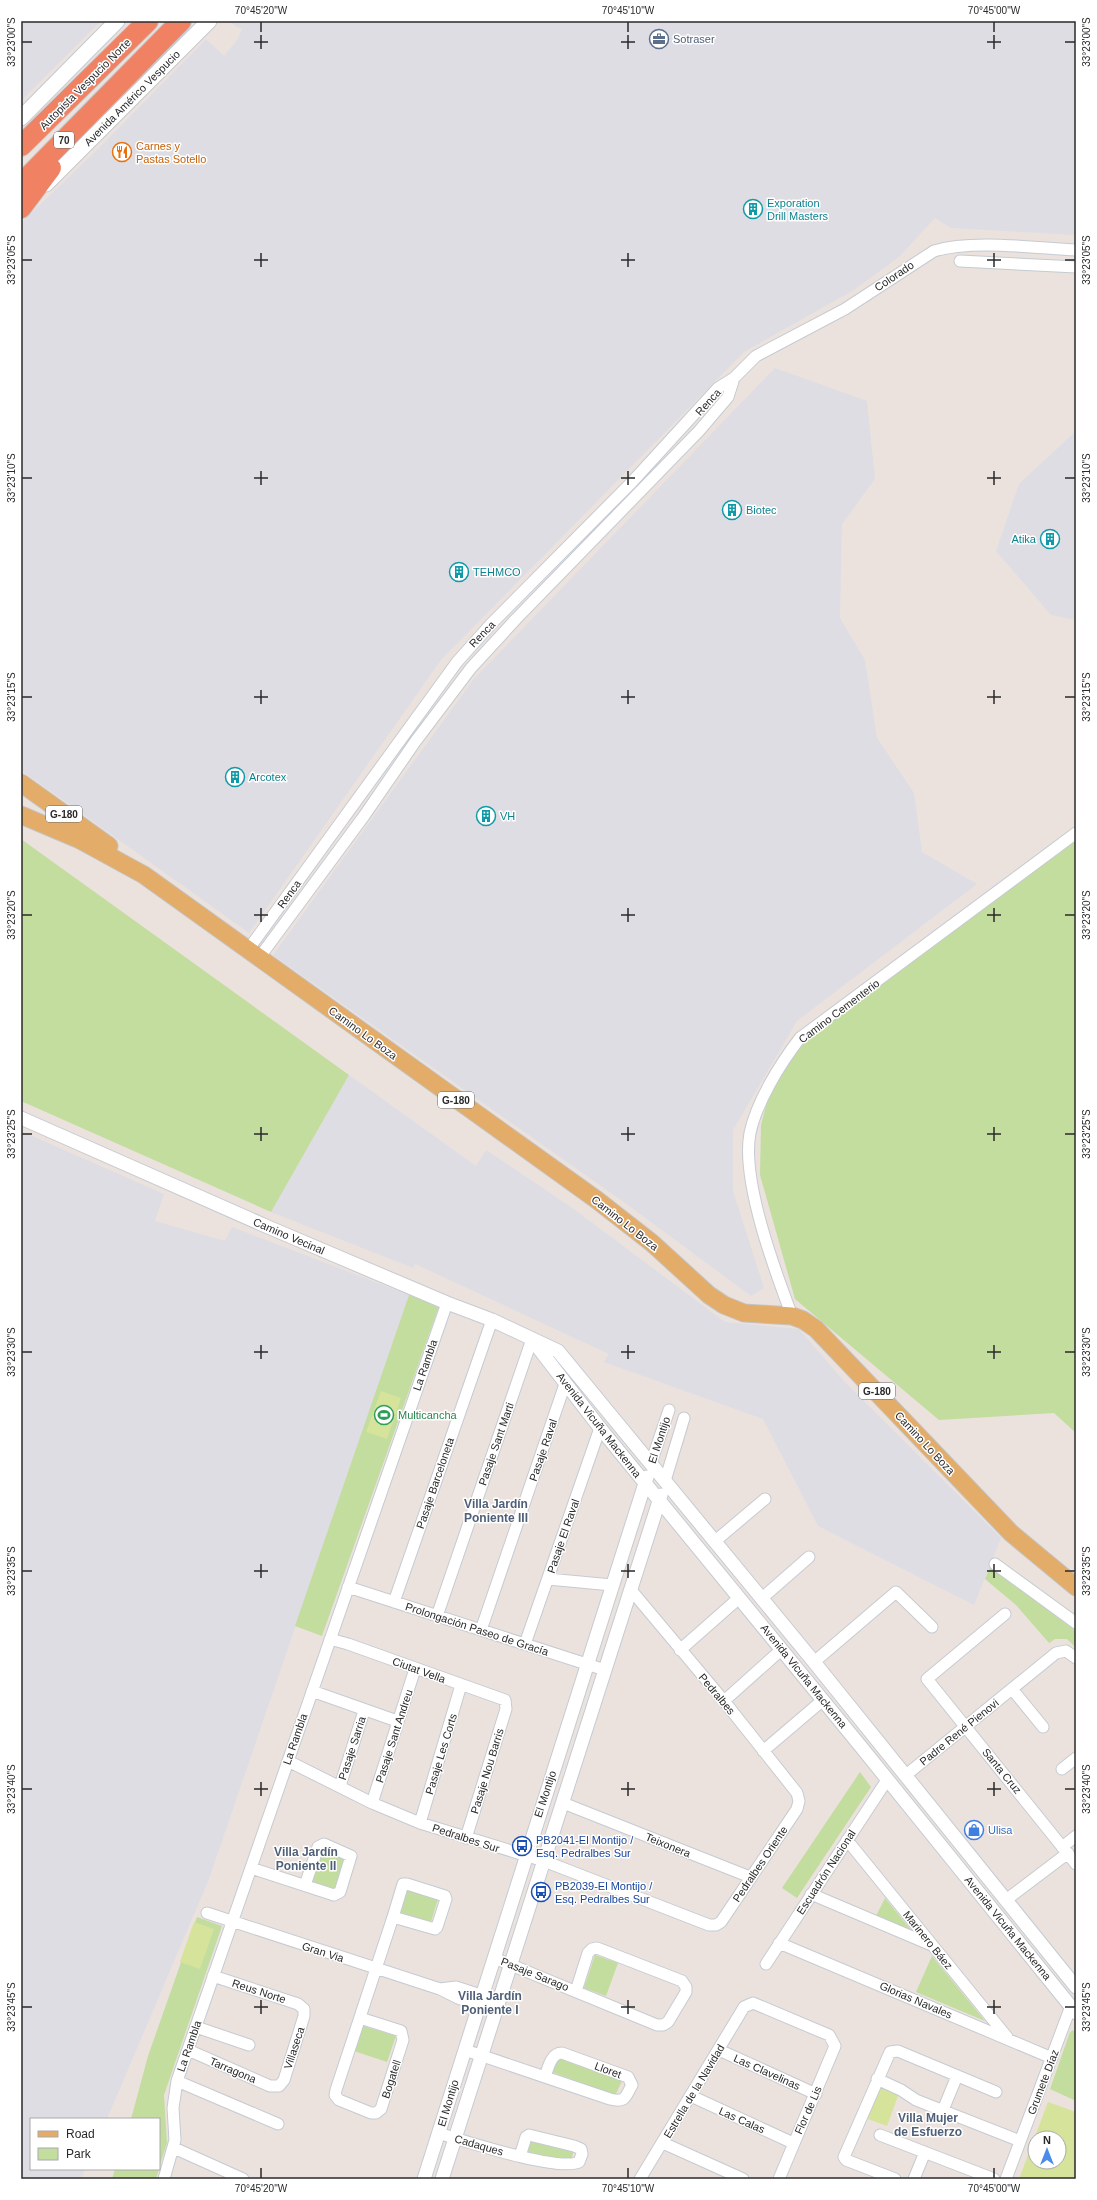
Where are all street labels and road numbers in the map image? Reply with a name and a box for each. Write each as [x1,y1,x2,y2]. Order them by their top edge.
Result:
street label: Autopista Vespucio Norte [37,36,133,132]
street label: Avenida Américo Vespucio [82,48,182,148]
road number: 70 [54,132,74,148]
street label: Colorado [872,259,916,293]
street label: Renca [693,386,724,418]
street label: Renca [467,618,498,650]
road number: G-180 [46,806,82,822]
street label: Renca [275,877,304,910]
street label: Camino Cementerio [796,977,882,1045]
street label: Camino Lo Boza [327,1004,400,1062]
road number: G-180 [438,1092,474,1108]
street label: Camino Lo Boza [589,1193,661,1253]
street label: Camino Vecinal [251,1216,327,1256]
street label: La Rambla [411,1337,440,1392]
street label: Avenida Vicuña Mackenna [554,1370,644,1481]
road number: G-180 [859,1383,895,1399]
street label: Pasaje Sant Marti [476,1401,516,1487]
street label: Camino Lo Boza [893,1409,958,1477]
street label: El Montijo [646,1415,672,1465]
street label: Pasaje Raval [527,1417,559,1483]
street label: Pasaje Barceloneta [414,1435,456,1530]
street label: Pasaje El Raval [545,1497,581,1575]
street label: Prolongación Paseo de Gracía [404,1600,551,1658]
street label: Avenida Vicuña Mackenna [758,1622,850,1731]
street label: Ciutat Vella [391,1655,448,1685]
street label: Pedralbes [696,1671,738,1717]
street label: Pasaje Sant Andreu [373,1688,415,1784]
street label: Padre René Pienovi [917,1697,1001,1767]
street label: La Rambla [281,1711,310,1766]
street label: Pasaje Les Corts [423,1712,459,1796]
street label: Pasaje Sarria [336,1714,368,1781]
street label: Pasaje Nou Barris [468,1726,506,1815]
street label: Santa Cruz [980,1746,1024,1796]
street label: El Montijo [532,1769,558,1819]
street label: Pedralbes Sur [431,1822,501,1855]
street label: Pedralbes Oriente [730,1824,790,1904]
street label: Escuadrón Nacional [794,1827,858,1917]
street label: Teixonera [644,1831,693,1860]
street label: Avenida Vicuña Mackenna [962,1874,1054,1983]
street label: Marinero Báez [901,1908,955,1972]
street label: Gran Via [301,1940,346,1965]
street label: Pasaje Sarago [499,1955,571,1993]
street label: Reus Norte [231,1977,287,2005]
street label: Glorias Navales [878,1979,955,2021]
street label: La Rambla [175,2018,204,2073]
street label: Villaseca [282,2024,307,2071]
street label: Estrella de la Navidad [661,2042,727,2140]
street label: Grumete Díaz [1025,2048,1061,2116]
street label: Las Clavelinas [732,2052,803,2092]
street label: Tarragona [208,2055,259,2086]
street label: Bogatell [379,2058,403,2100]
street label: Lloret [593,2060,623,2080]
street label: El Montijo [435,2078,461,2128]
street label: Flor de Lis [792,2084,824,2136]
street label: Las Calas [717,2105,767,2136]
street label: Cadaques [453,2132,505,2158]

